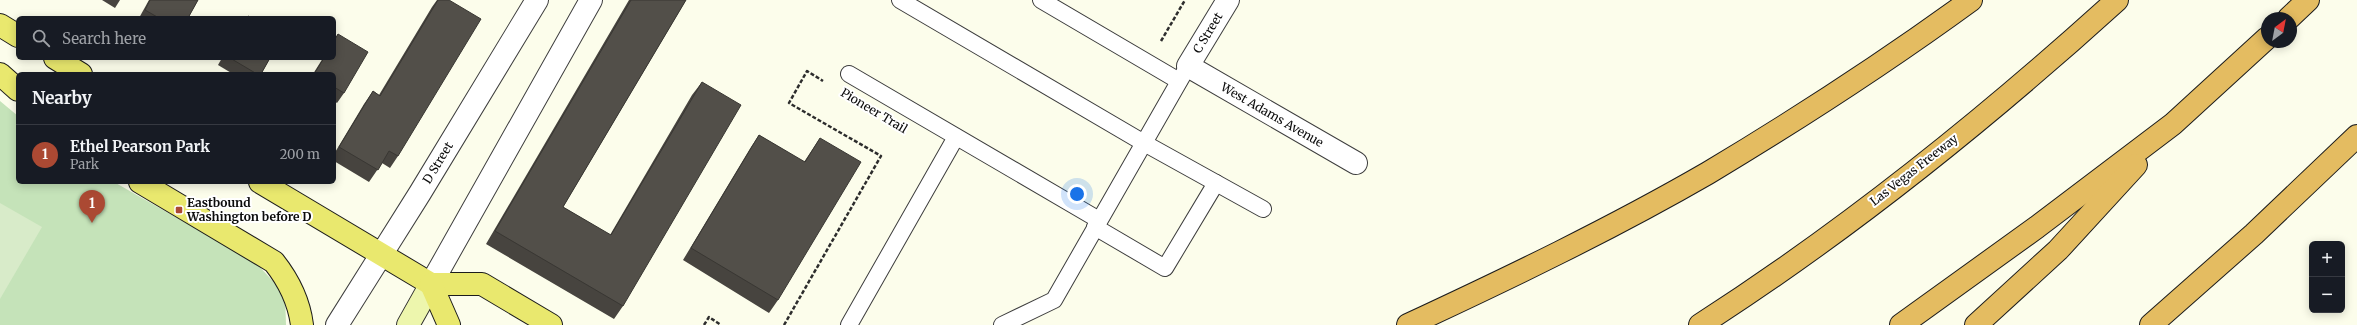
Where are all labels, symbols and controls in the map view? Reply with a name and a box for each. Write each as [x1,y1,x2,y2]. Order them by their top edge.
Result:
street label: C Street [1190,9,1226,56]
north arrow [2261,12,2297,48]
search box [16,16,336,60]
icon: search [30,27,52,49]
text: Search here [62,29,146,48]
street label: West Adams Avenue [1217,79,1326,150]
street label: Pioneer Trail [838,85,911,136]
text: Nearby [32,87,92,109]
street label: Las Vegas Freeway [1867,131,1961,209]
text: Ethel Pearson Park [70,137,210,156]
street label: D Street [419,139,456,186]
text: 1 [42,146,48,163]
text: 200 m [280,146,320,163]
text: Park [70,156,99,173]
your location [1067,184,1087,204]
pin: 1 [79,190,105,223]
place label: Eastbound Washington before D [186,195,312,224]
marker: Eastbound Washington before D [174,205,184,215]
map controls [2309,241,2345,313]
button: + [2309,241,2345,277]
button: − [2309,277,2345,313]

